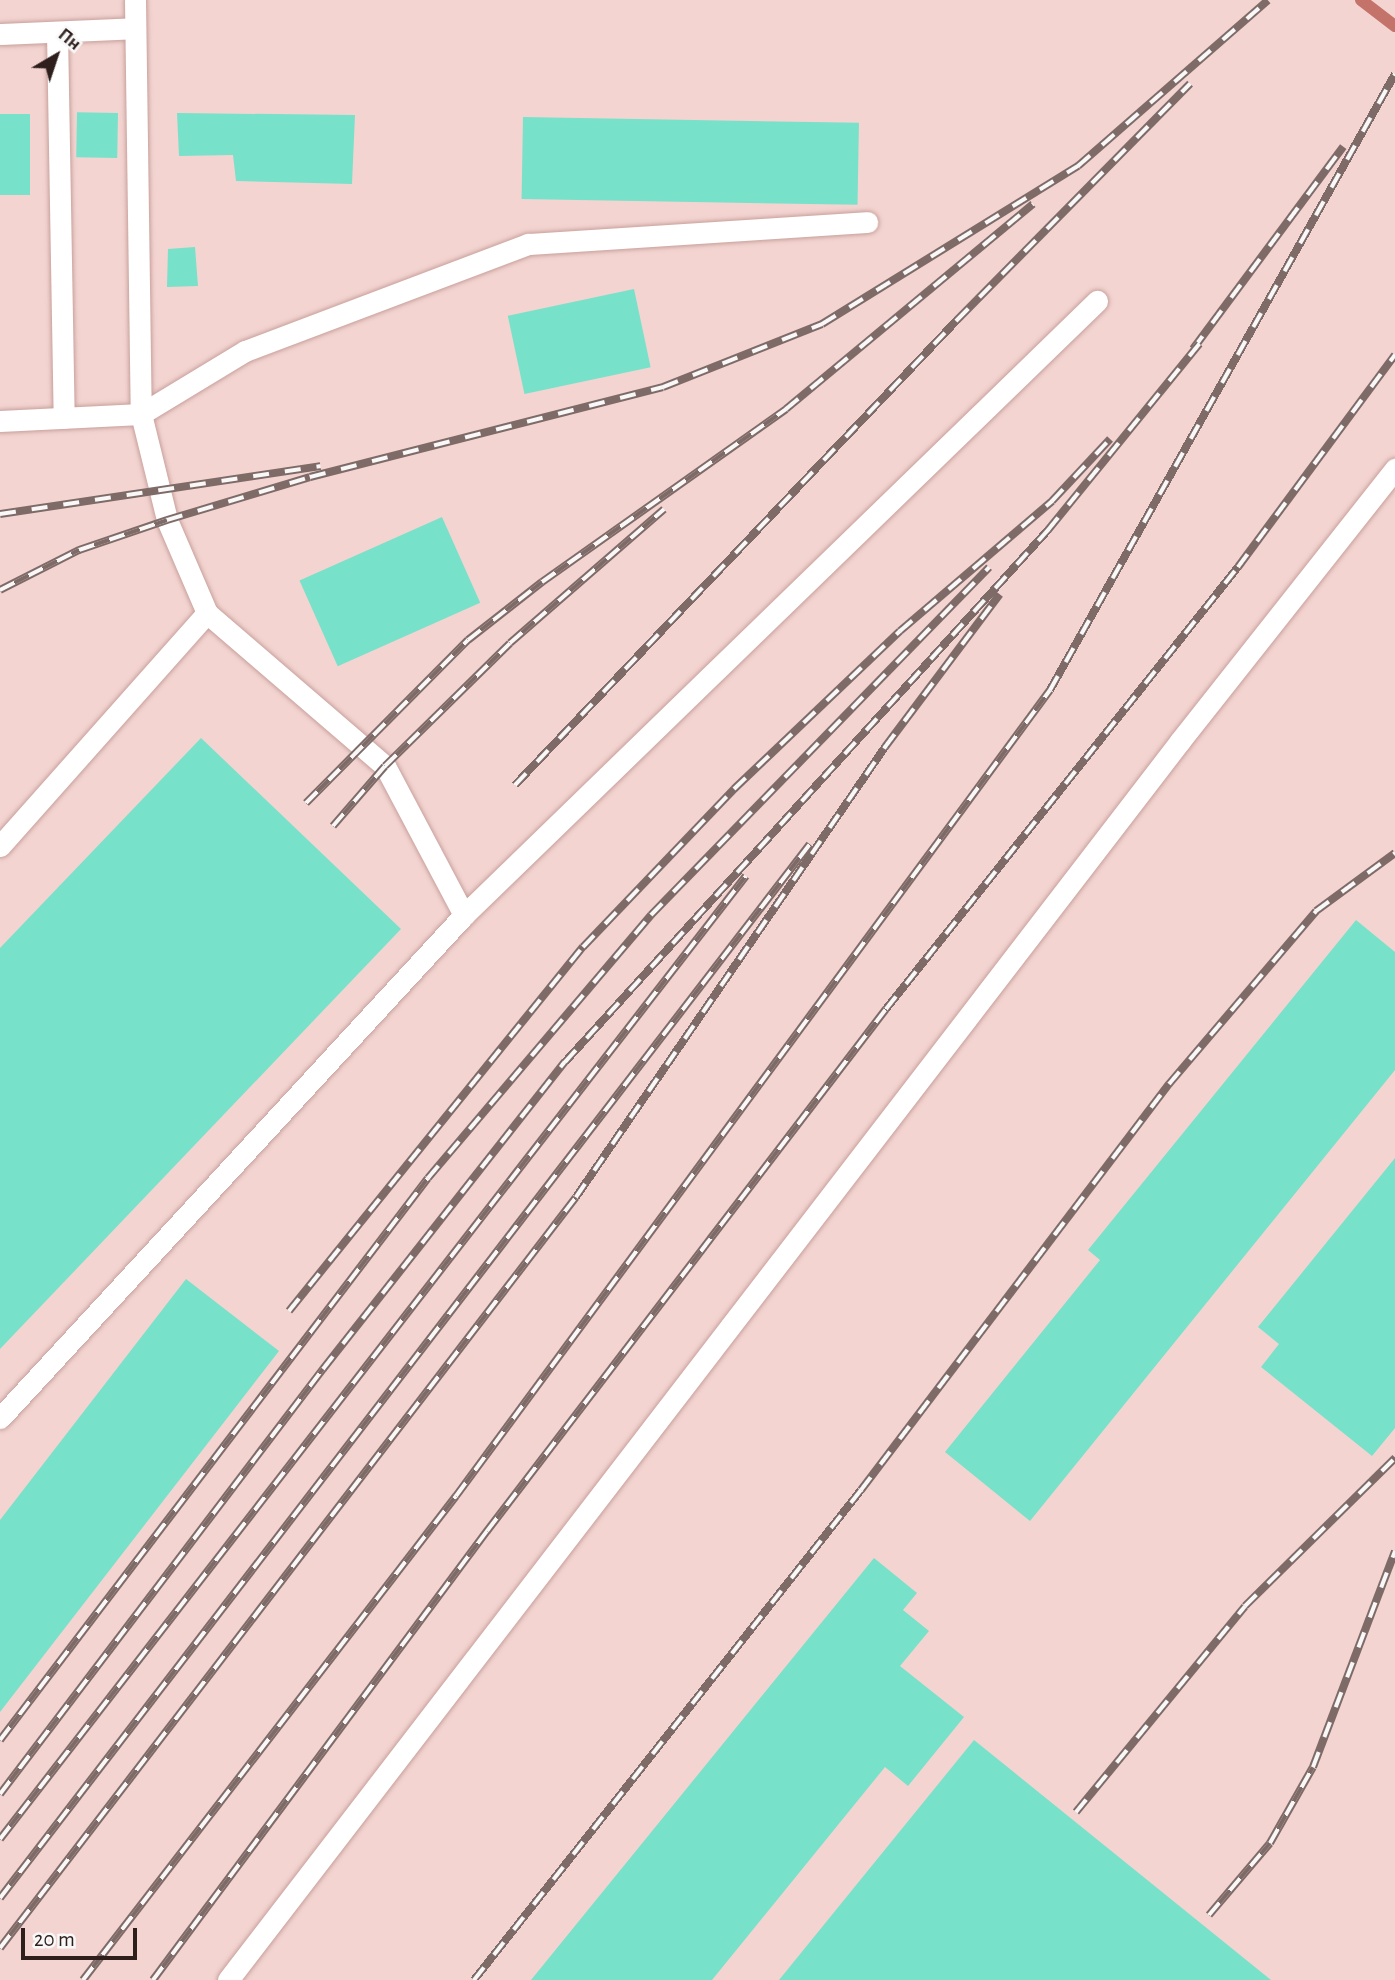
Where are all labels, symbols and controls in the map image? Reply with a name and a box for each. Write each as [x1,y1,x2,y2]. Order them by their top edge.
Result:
north arrow [21,21,91,91]
text: Пн [55,25,85,54]
scale bar [24,1913,140,1957]
text: 20 m [34,1929,75,1950]

